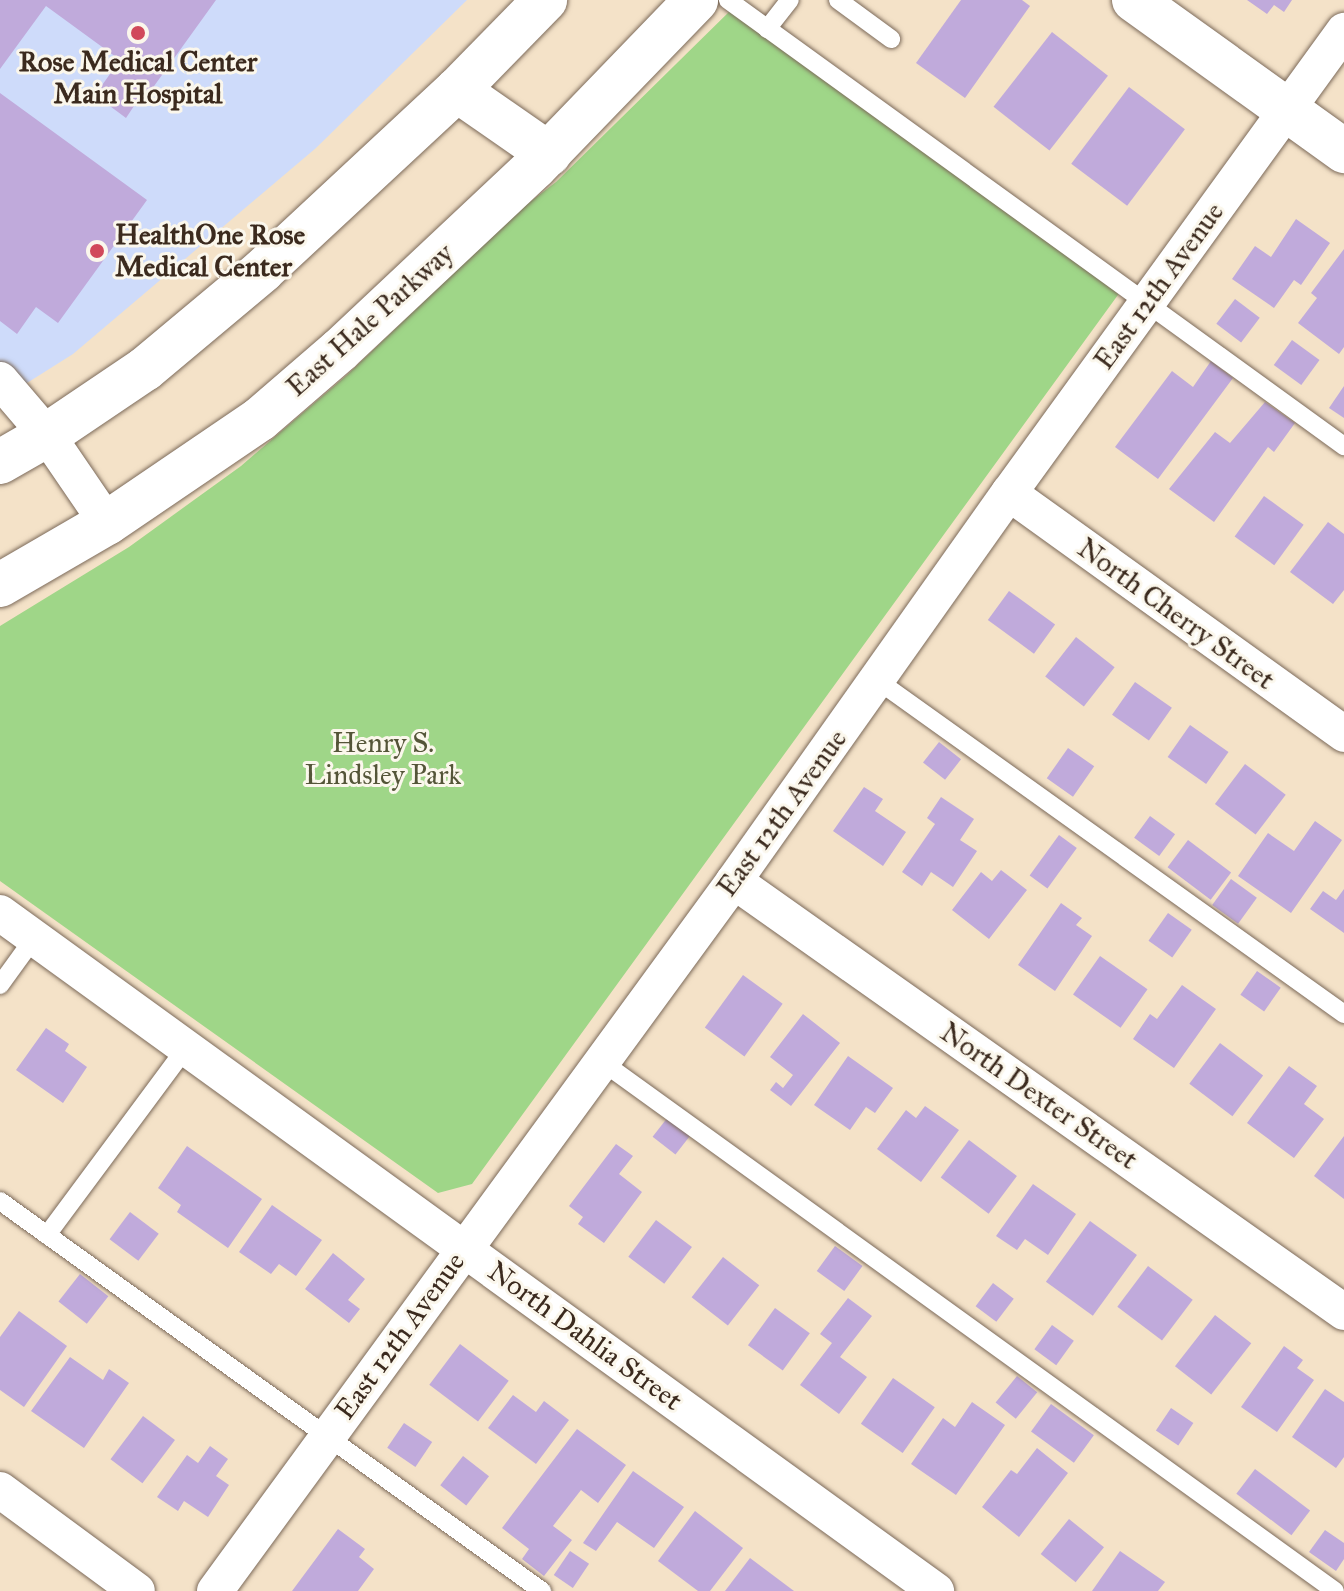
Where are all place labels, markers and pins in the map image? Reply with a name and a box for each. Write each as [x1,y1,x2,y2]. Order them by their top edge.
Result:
marker: Rose Medical Center Main Hospital [129,24,147,42]
place label: Rose Medical Center Main Hospital [19,45,257,111]
place label: HealthOne Rose Medical Center [115,218,305,284]
marker: HealthOne Rose Medical Center [86,240,108,262]

